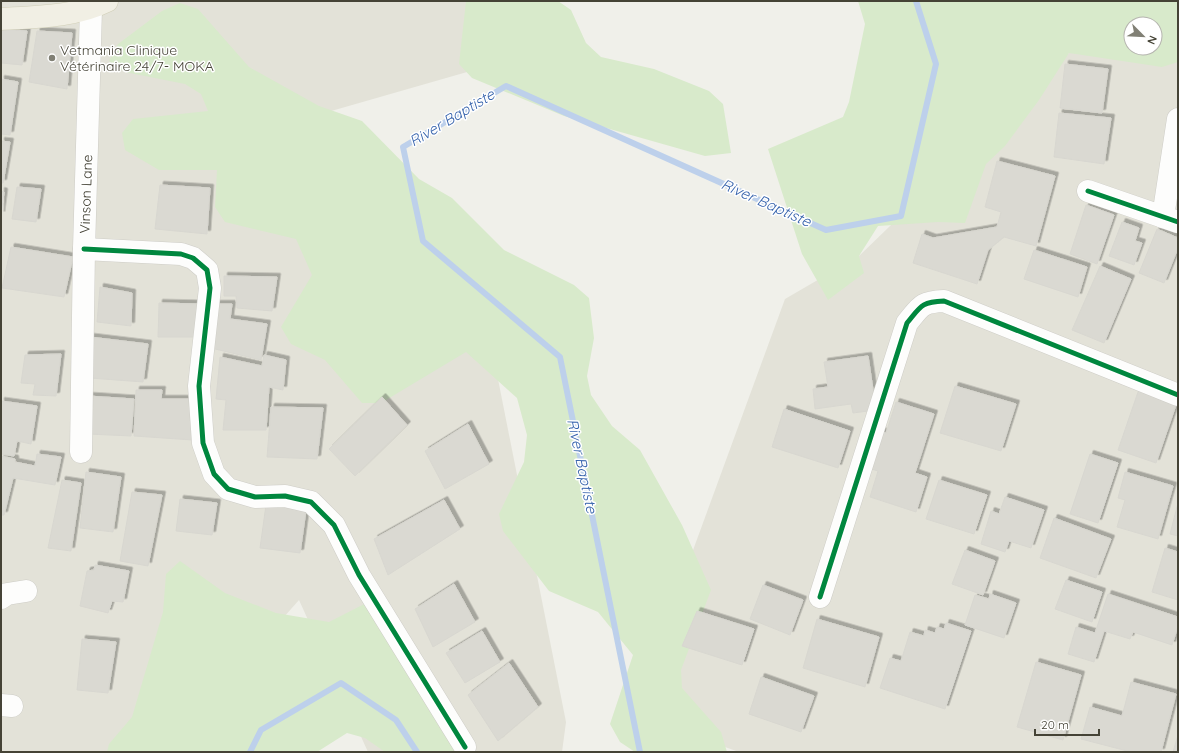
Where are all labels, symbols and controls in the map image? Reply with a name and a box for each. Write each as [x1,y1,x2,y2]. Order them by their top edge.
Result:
north arrow [1123,16,1163,56]
text: N [1144,34,1160,47]
place label: Vetmania Clinique Vétérinaire 24/7- MOKA [60,41,214,75]
marker: Vetmania Clinique Vétérinaire 24/7- MOKA [47,53,57,63]
water label: River Baptiste [406,84,498,150]
street label: Vinson Lane [76,154,96,234]
water label: River Baptiste [718,174,814,231]
water label: River Baptiste [563,417,602,515]
scale bar [1035,711,1099,737]
text: 20 m [1041,717,1069,732]

